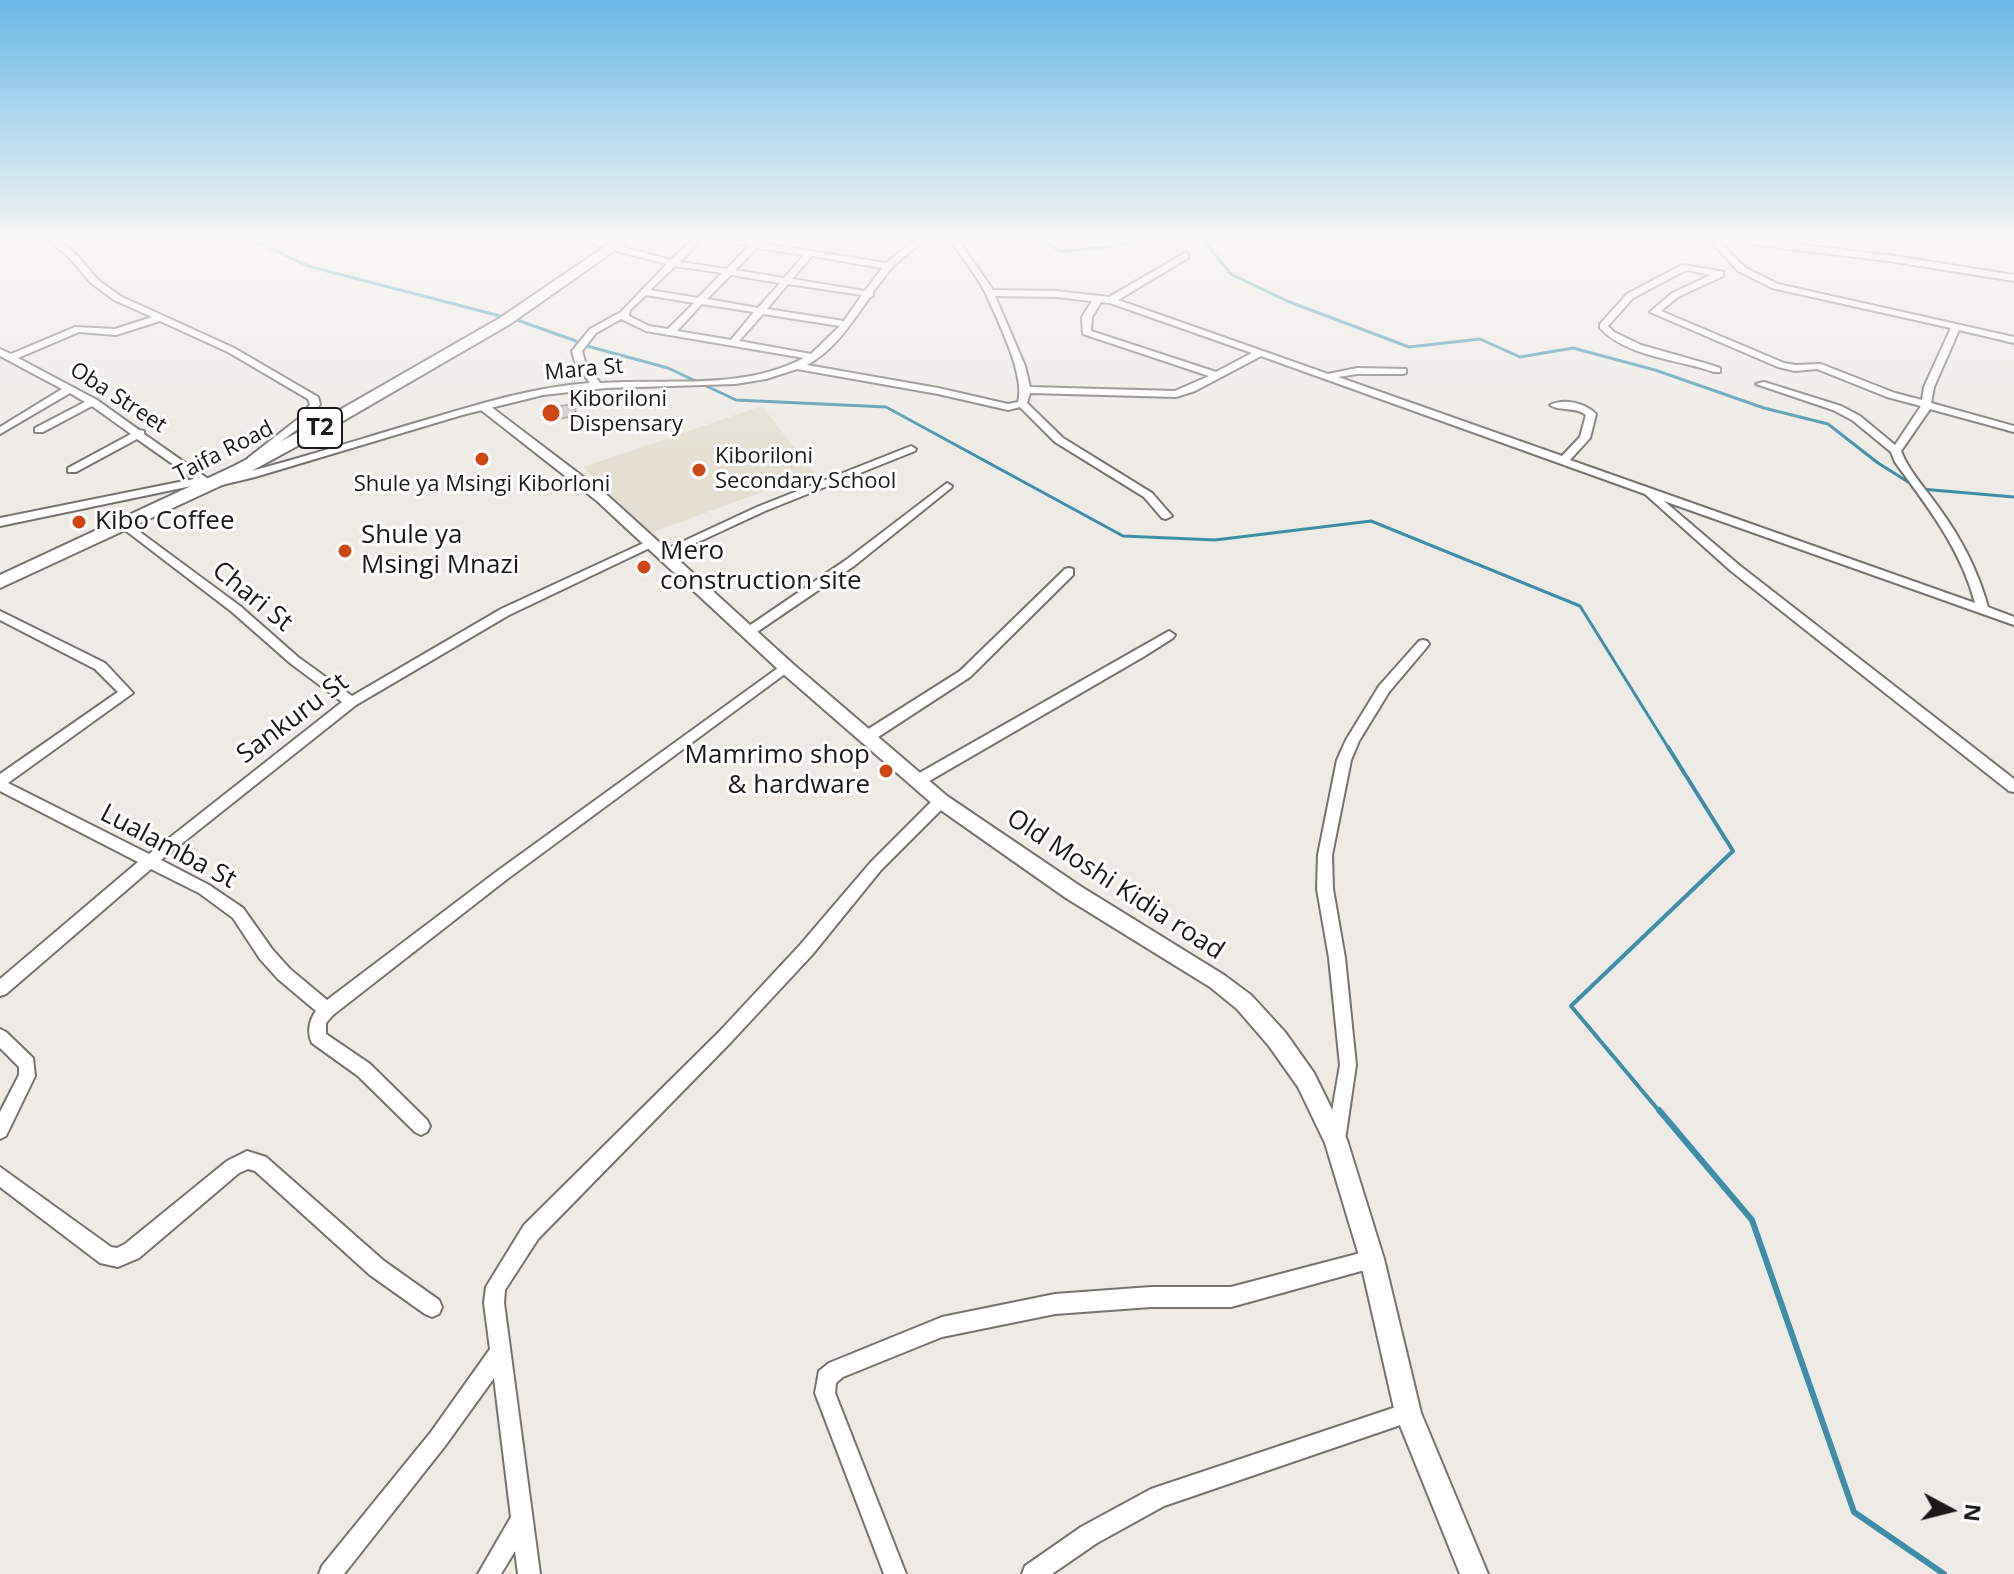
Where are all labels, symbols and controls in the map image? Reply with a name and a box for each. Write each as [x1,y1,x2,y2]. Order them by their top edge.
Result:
street label: Mara St [544,353,624,387]
street label: Oba Street [65,357,171,439]
place label: Kiboriloni Dispensary [569,387,683,438]
marker: Kiboriloni Dispensary [540,402,562,424]
road number: T2 [298,408,342,448]
street label: Taifa Road [170,416,278,488]
place label: Kiboriloni Secondary School [715,444,896,496]
marker: Shule ya Msingi Kiborloni [473,450,491,468]
marker: Kiboriloni Secondary School [690,461,708,479]
place label: Shule ya Msingi Kiborloni [354,472,610,498]
place label: Kibo Coffee [95,506,234,538]
marker: Kibo Coffee [70,513,88,531]
place label: Shule ya Msingi Mnazi [361,520,519,582]
place label: Mero construction site [660,536,862,598]
marker: Shule ya Msingi Mnazi [336,542,354,560]
street label: Chari St [206,555,298,639]
marker: Mero construction site [635,558,653,576]
street label: Sankuru St [231,667,355,771]
place label: Mamrimo shop & hardware [685,740,870,802]
marker: Mamrimo shop & hardware [877,762,895,780]
street label: Lualamba St [95,798,241,896]
street label: Old Moshi Kidia road [1000,803,1230,967]
north arrow [1910,1470,1990,1550]
text: N [1958,1502,1990,1524]

